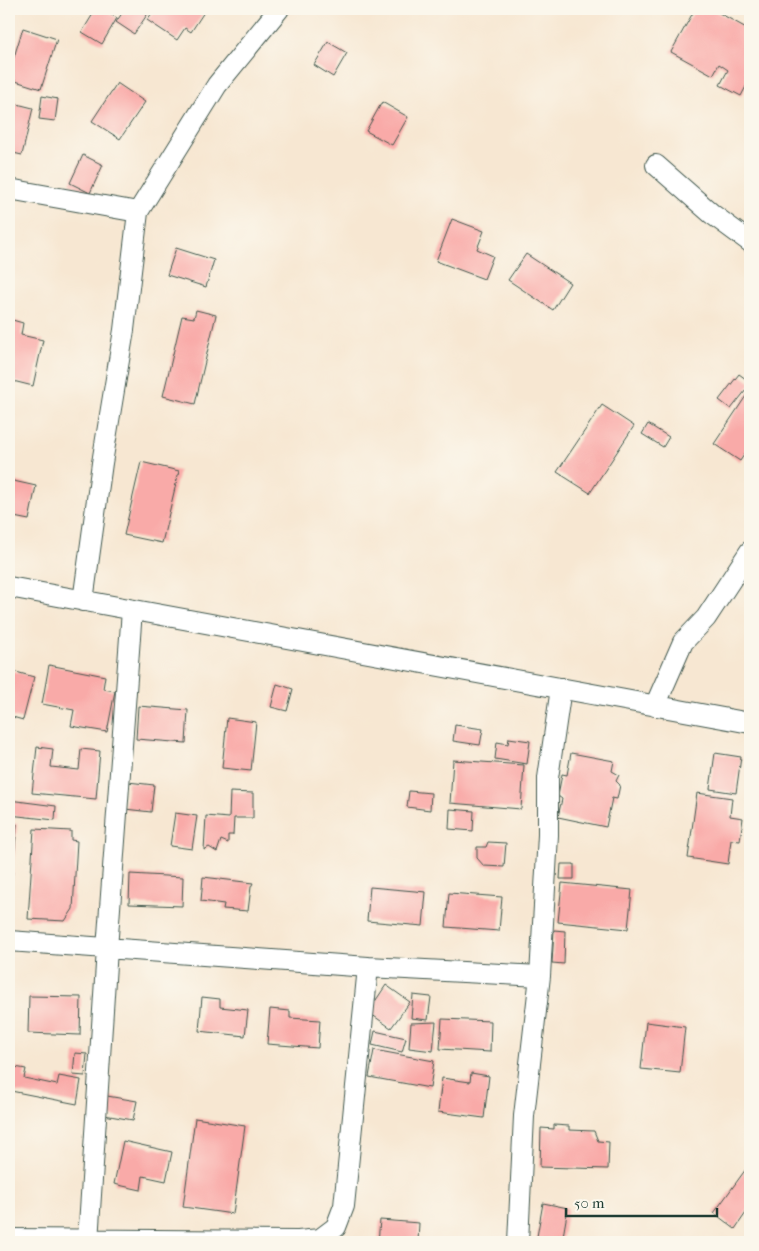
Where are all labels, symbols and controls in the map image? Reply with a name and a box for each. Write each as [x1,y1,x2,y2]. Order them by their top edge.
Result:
scale bar [566,1186,718,1218]
text: 50 m [574,1194,605,1212]

